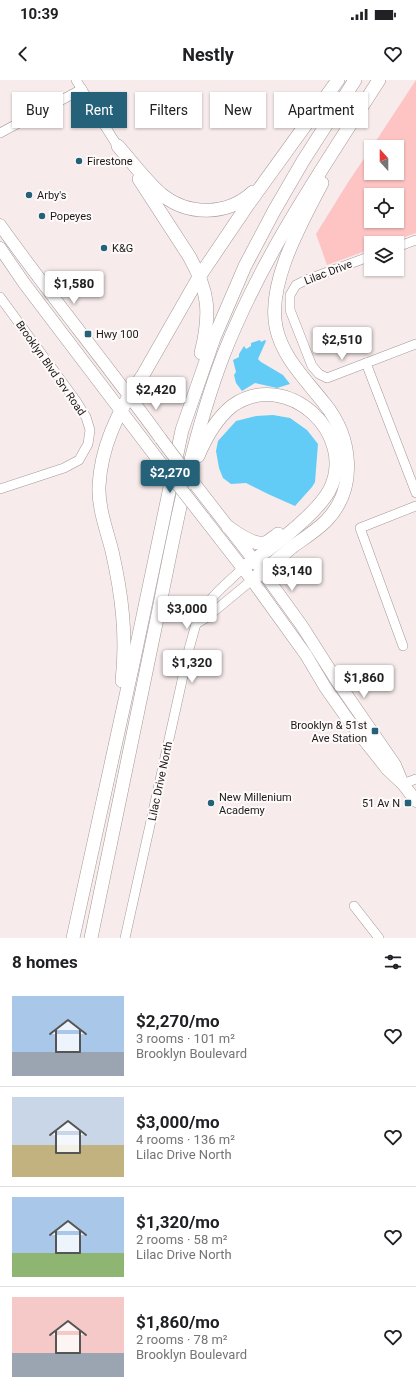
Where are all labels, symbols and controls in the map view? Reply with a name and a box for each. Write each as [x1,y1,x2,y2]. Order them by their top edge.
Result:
text: 10:39 [20,5,59,23]
icon: back [12,43,34,65]
icon: heart [382,43,404,65]
text: Nestly [182,44,234,65]
chip: Buy [12,92,63,128]
chip: Rent [71,92,127,128]
chip: Filters [135,92,202,128]
chip: New [210,92,266,128]
chip: Apartment [274,92,368,128]
north arrow [364,140,404,180]
map controls [364,140,404,276]
place label: Firestone [87,155,133,168]
marker: Firestone [74,156,84,166]
button: locate [364,188,404,228]
place label: Arby's [37,189,67,202]
marker: Arby's [24,190,34,200]
place label: Popeyes [50,210,92,223]
marker: Popeyes [37,211,47,221]
button: layers [364,236,404,276]
place label: K&G [112,242,133,255]
marker: K&G [99,243,109,253]
street label: Lilac Drive [302,257,354,288]
pin: $1,580 [41,271,107,305]
text: $1,580 [54,276,94,291]
street label: Brooklyn Blvd Srv Road [13,318,88,418]
pin: $2,510 [309,327,375,361]
place label: Hwy 100 [96,328,139,341]
marker: Hwy 100 [83,329,93,339]
text: $2,510 [322,332,362,347]
pin: $2,420 [123,377,189,411]
text: $2,420 [136,382,176,397]
pin: $2,270 [137,460,203,494]
text: $2,270 [150,465,190,480]
pin: $3,140 [259,558,325,592]
text: $3,140 [272,563,312,578]
pin: $3,000 [154,596,220,630]
text: $3,000 [167,601,207,616]
pin: $1,320 [159,650,225,684]
text: $1,320 [172,655,212,670]
pin: $1,860 [331,665,397,699]
text: $1,860 [344,670,384,685]
place label: Brooklyn & 51st Ave Station [291,719,367,745]
marker: Brooklyn & 51st Ave Station [370,726,380,736]
street label: Lilac Drive North [146,740,175,822]
place label: New Millenium Academy [219,791,292,817]
place label: 51 Av N [362,797,400,810]
marker: New Millenium Academy [206,798,216,808]
marker: 51 Av N [403,798,413,808]
icon: filters [382,951,404,973]
text: 8 homes [12,952,78,972]
text: $2,270/mo [136,1011,220,1031]
icon: home [44,1012,92,1060]
icon: heart [382,1025,404,1047]
text: 3 rooms · 101 m² [136,1031,235,1046]
text: Brooklyn Boulevard [136,1046,247,1061]
text: $3,000/mo [136,1112,220,1132]
icon: home [44,1113,92,1161]
icon: heart [382,1126,404,1148]
text: 4 rooms · 136 m² [136,1132,235,1147]
text: Lilac Drive North [136,1147,232,1162]
text: $1,320/mo [136,1212,220,1232]
icon: home [44,1213,92,1261]
icon: heart [382,1226,404,1248]
text: 2 rooms · 58 m² [136,1232,228,1247]
text: Lilac Drive North [136,1247,232,1262]
text: $1,860/mo [136,1312,220,1332]
icon: home [44,1313,92,1361]
icon: heart [382,1326,404,1348]
text: 2 rooms · 78 m² [136,1332,228,1347]
text: Brooklyn Boulevard [136,1347,247,1362]

